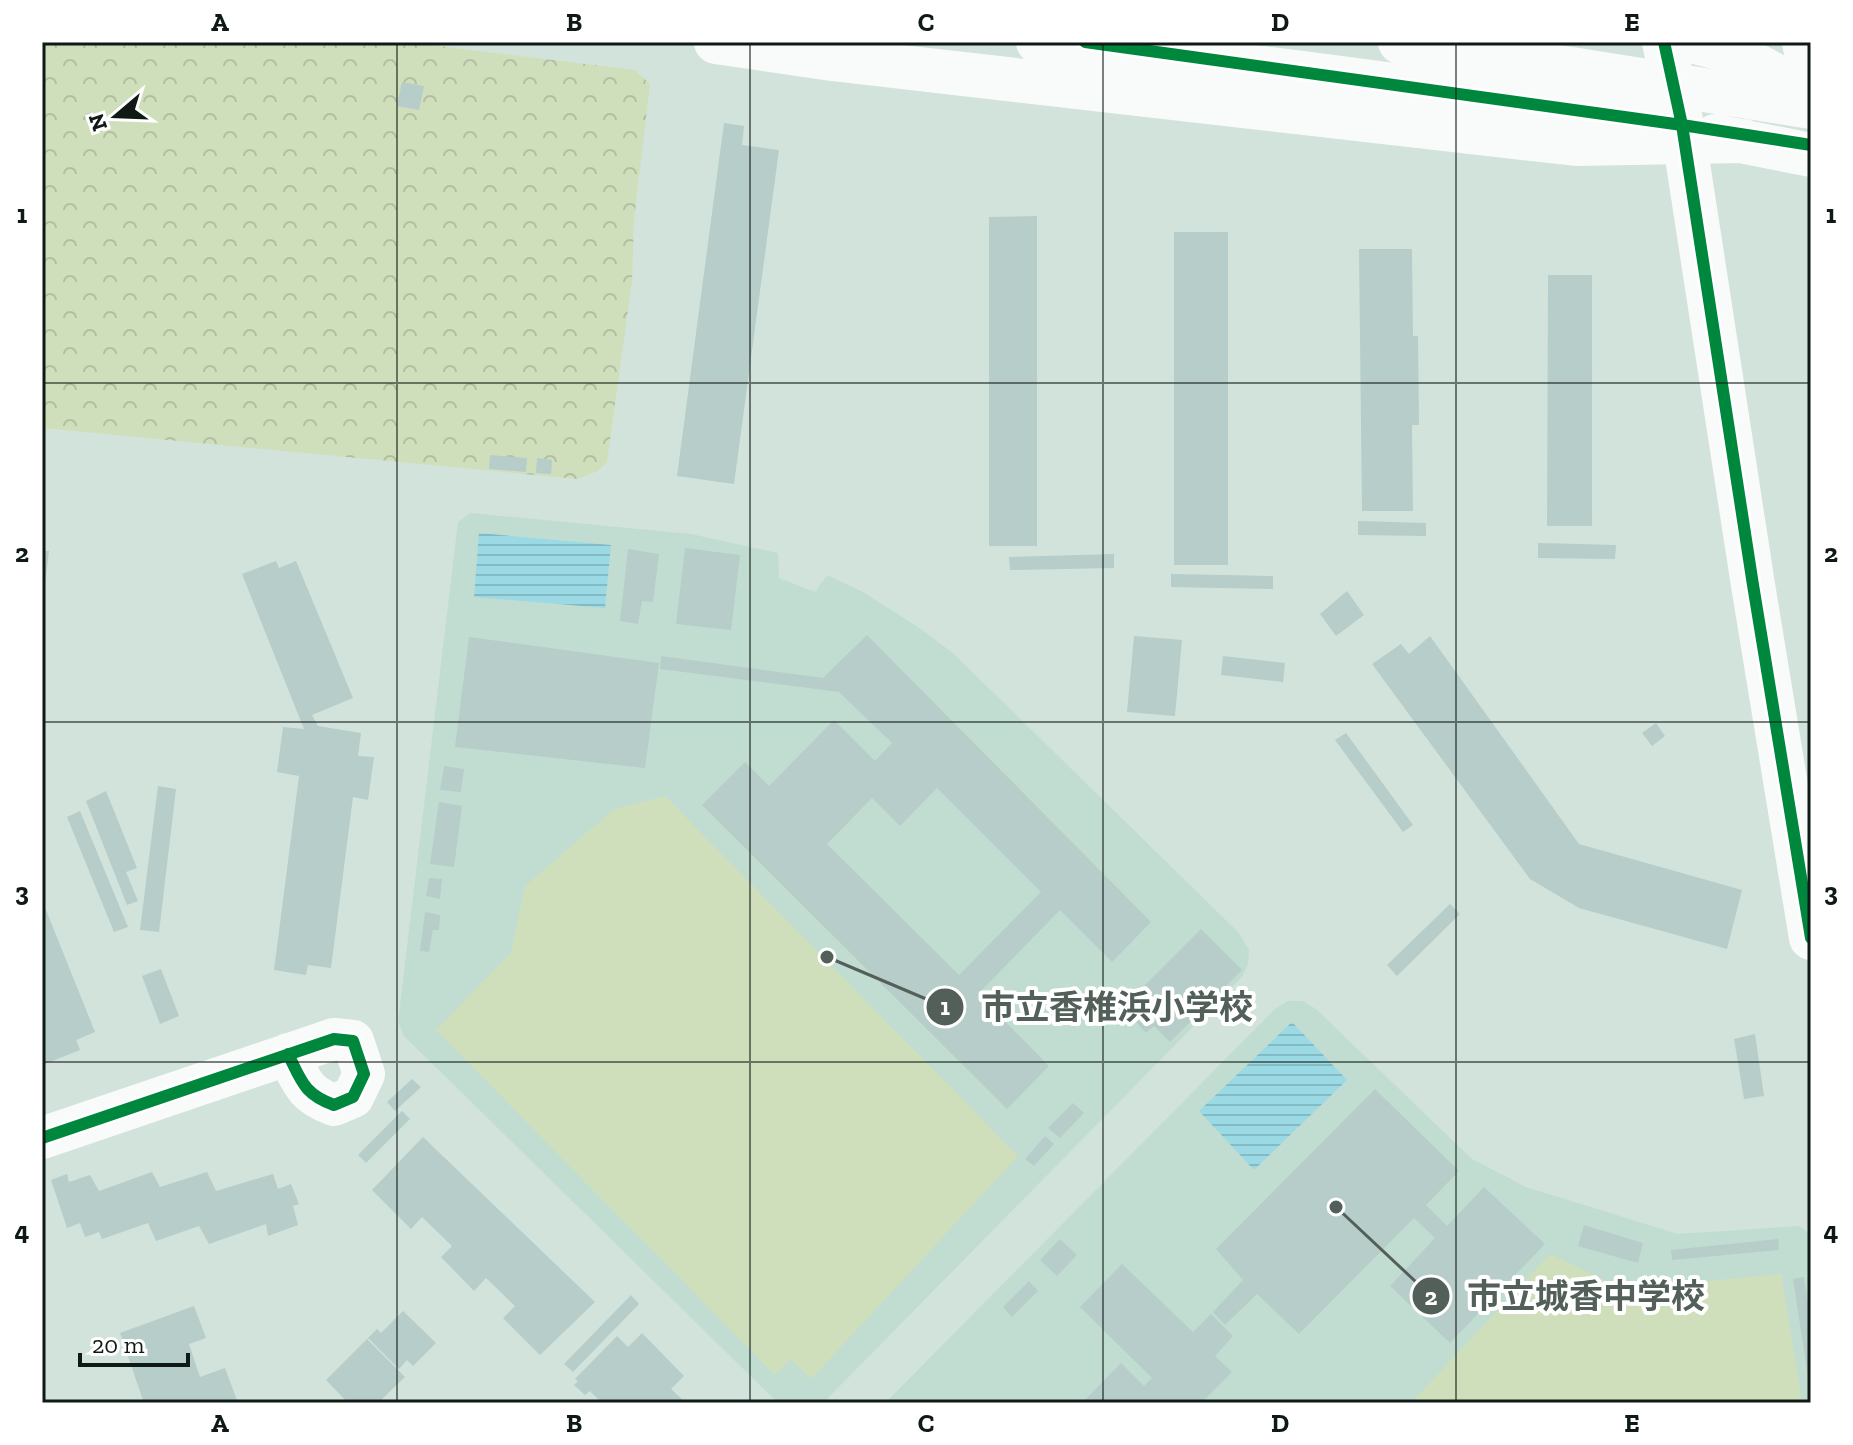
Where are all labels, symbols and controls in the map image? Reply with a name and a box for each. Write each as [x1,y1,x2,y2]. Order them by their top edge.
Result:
text: A [211,6,229,38]
text: B [566,6,582,38]
text: C [918,6,934,38]
text: D [1271,6,1289,38]
text: E [1624,6,1640,38]
north arrow [76,76,156,156]
text: N [82,110,113,135]
text: 1 [17,198,28,230]
text: 1 [1826,198,1837,230]
text: 2 [15,537,29,569]
text: 2 [1824,537,1838,569]
text: 3 [15,876,29,908]
text: 3 [1824,876,1838,908]
callout: 市立香椎浜小学校 [925,978,1269,1036]
text: 市立香椎浜小学校 [981,987,1253,1028]
text: 1 [940,992,950,1021]
text: 4 [15,1215,30,1247]
text: 4 [1824,1215,1839,1247]
callout: 市立城香中学校 [1411,1267,1721,1325]
text: 市立城香中学校 [1467,1276,1705,1317]
text: 2 [1425,1282,1438,1311]
scale bar [80,1317,188,1367]
text: 20 m [92,1330,145,1359]
text: A [211,1407,229,1439]
text: B [566,1407,582,1439]
text: C [918,1407,934,1439]
text: D [1271,1407,1289,1439]
text: E [1624,1407,1640,1439]

